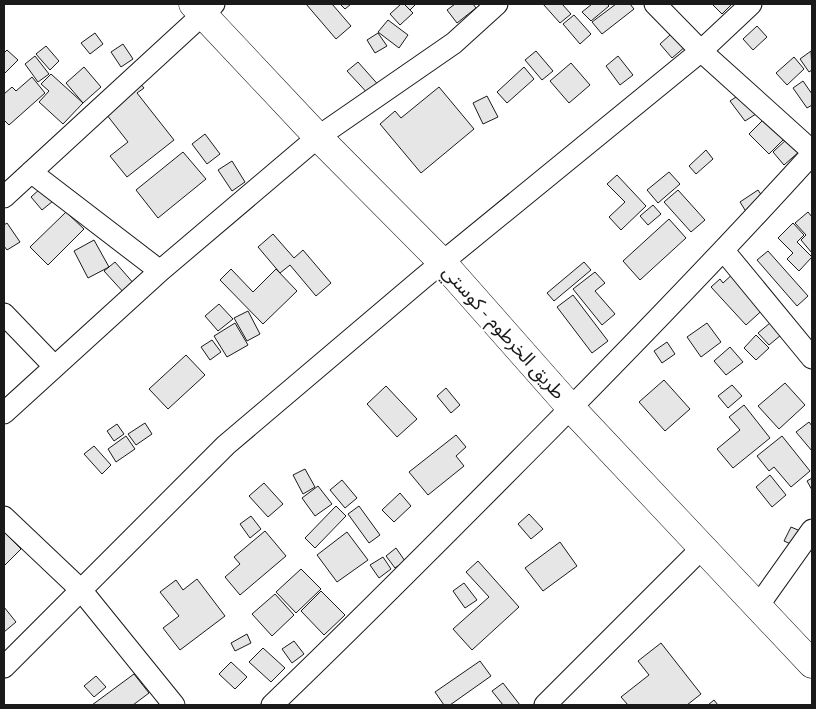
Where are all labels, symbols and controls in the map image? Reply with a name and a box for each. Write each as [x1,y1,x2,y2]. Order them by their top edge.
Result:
street label: طريق الخرطوم - كوستي [435,260,570,406]

